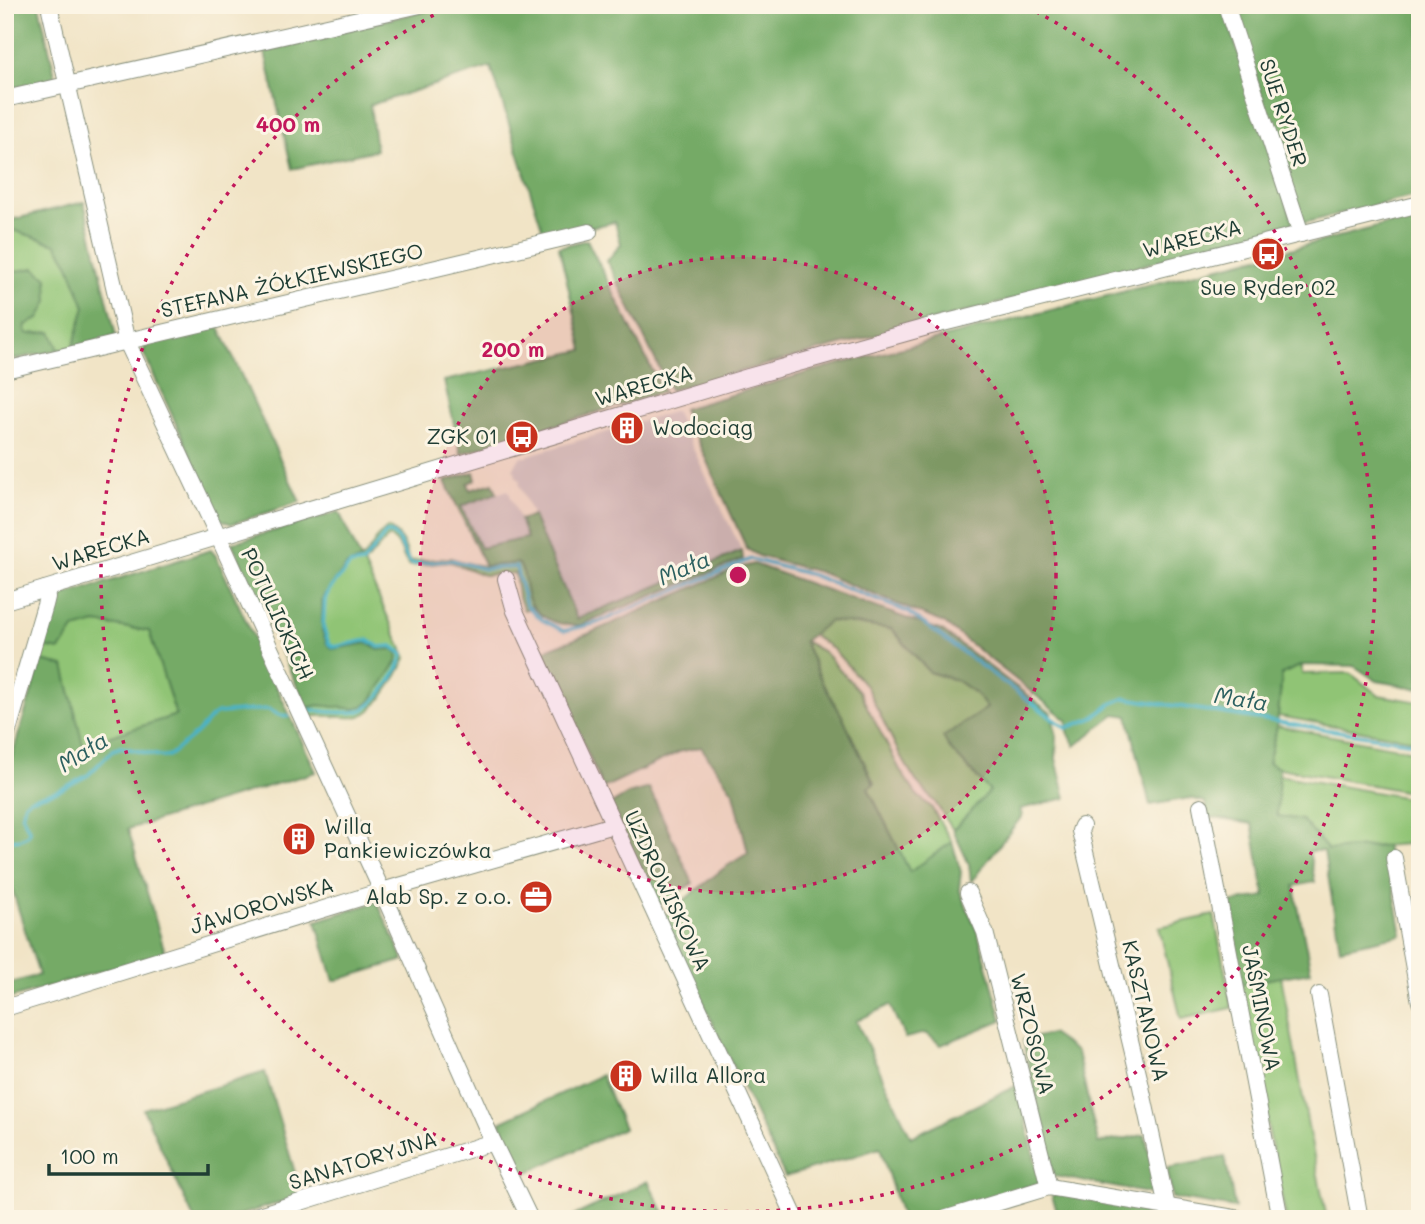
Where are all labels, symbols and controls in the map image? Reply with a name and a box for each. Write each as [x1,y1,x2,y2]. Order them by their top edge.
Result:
street label: SUE RYDER [1254,55,1315,170]
text: 400 m [256,110,320,137]
street label: WARECKA [1139,212,1244,263]
bus stop icon: Sue Ryder 02 [1249,235,1287,273]
street label: STEFANA ŻÓŁKIEWSKIEGO [158,236,425,323]
place label: Sue Ryder 02 [1200,273,1336,300]
text: 200 m [482,335,544,362]
street label: WARECKA [591,358,696,411]
building icon: Wodociąg [608,409,646,447]
place label: Wodociąg [652,413,753,440]
bus stop icon: ZGK 01 [503,418,541,456]
place label: ZGK 01 [426,422,498,449]
street label: WARECKA [48,521,153,576]
street label: POTULICKICH [236,543,321,684]
water label: Mała [653,543,714,591]
centre of rings [726,563,750,587]
water label: Mała [1212,679,1270,717]
water label: Mała [52,724,113,778]
street label: UZDROWISKOWA [619,806,717,975]
place label: Willa Pankiewiczówka [324,812,492,863]
building icon: Willa Pankiewiczówka [280,820,318,858]
street label: JAWOROWSKA [186,870,337,939]
office icon: Alab Sp. z o.o. [517,878,555,916]
place label: Alab Sp. z o.o. [366,882,512,909]
street label: KASZTANOWA [1117,937,1176,1084]
street label: JAŚMINOWA [1237,942,1288,1073]
street label: WRZOSOWA [1005,970,1062,1097]
building icon: Willa Allora [607,1057,645,1095]
place label: Willa Allora [650,1061,766,1088]
street label: SANATORYJNA [285,1124,440,1195]
scale bar [49,1133,208,1177]
text: 100 m [60,1142,119,1169]

